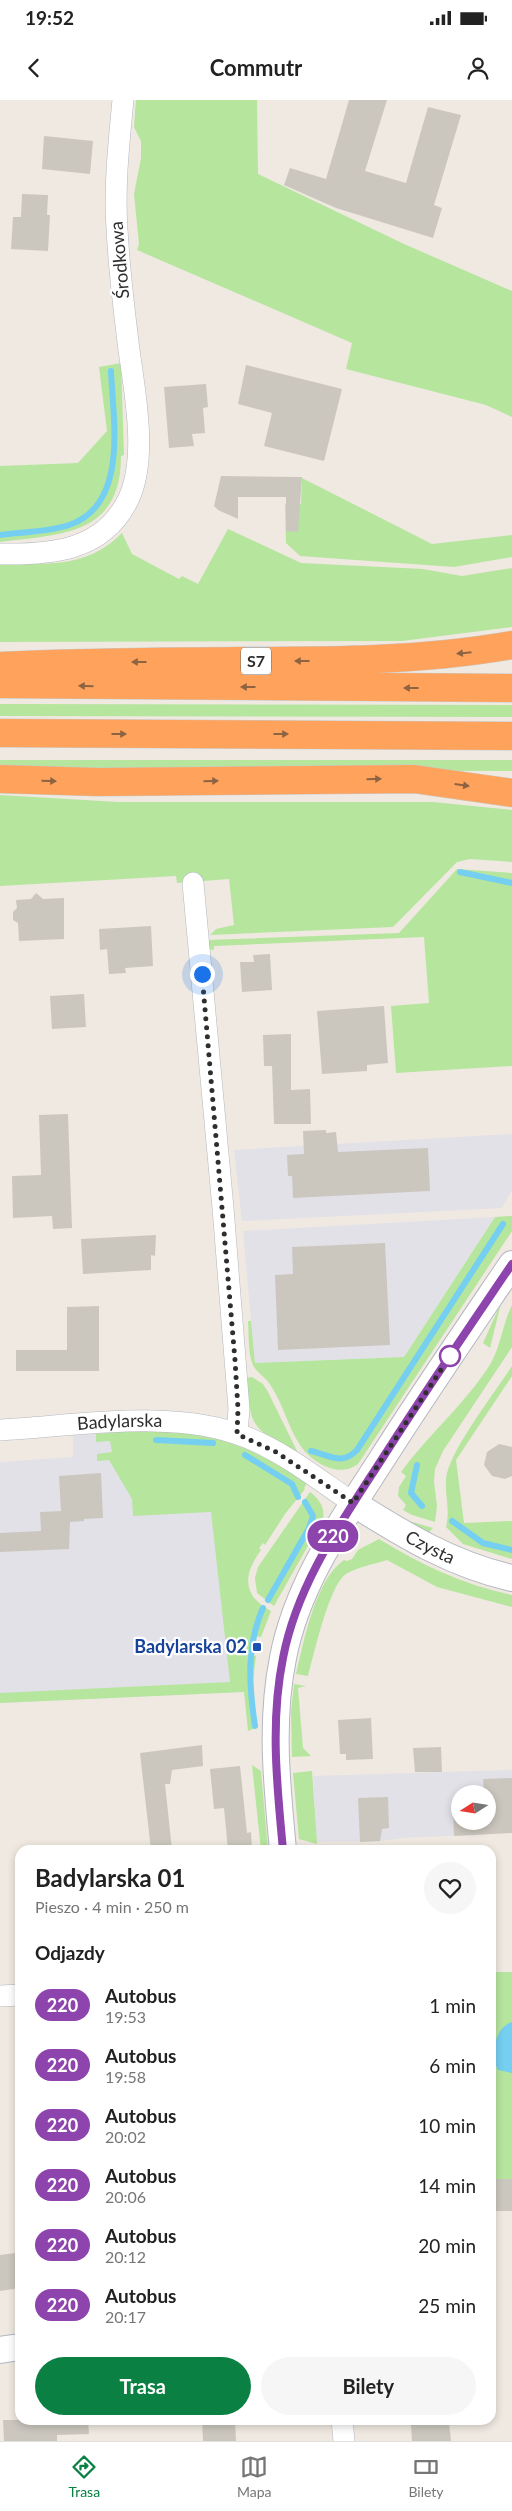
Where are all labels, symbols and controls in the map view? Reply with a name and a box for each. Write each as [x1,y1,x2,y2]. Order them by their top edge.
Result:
text: 19:52 [25,6,74,29]
icon: back [20,54,48,82]
text: Commutr [210,54,302,81]
icon: person [464,54,492,82]
street label: Środkowa [105,220,133,300]
road number: S7 [241,648,271,674]
one-way arrow [456,649,472,657]
one-way arrow [293,657,309,665]
one-way arrow [131,658,147,666]
one-way arrow [78,682,94,690]
one-way arrow [240,683,256,691]
one-way arrow [403,683,419,691]
one-way arrow [111,730,127,738]
one-way arrow [273,730,289,738]
one-way arrow [366,775,382,783]
one-way arrow [41,777,57,785]
one-way arrow [203,777,219,785]
one-way arrow [455,781,471,789]
your location [190,962,215,987]
unlabelled marker [439,1345,461,1367]
street label: Badylarska [76,1409,163,1434]
line badge: 220 [304,1520,362,1552]
text: 220 [317,1525,349,1547]
street label: Czysta [402,1525,458,1568]
place label: Badylarska 02 [134,1635,247,1657]
marker: Badylarska 02 [251,1641,263,1653]
north arrow [451,1785,496,1830]
map controls [451,1785,496,1830]
button: heart [424,1862,476,1914]
text: Badylarska 01 [35,1863,185,1892]
text: Pieszo · 4 min · 250 m [35,1897,189,1916]
text: Odjazdy [35,1941,105,1964]
text: Autobus [105,1984,176,2007]
text: 220 [47,1994,78,2016]
text: 1 min [429,1994,476,2017]
text: 19:53 [105,2007,146,2026]
text: Autobus [105,2044,176,2067]
text: 220 [47,2054,78,2076]
text: 6 min [429,2054,476,2077]
text: 19:58 [105,2067,146,2086]
text: Autobus [105,2104,176,2127]
text: 220 [47,2114,78,2136]
text: 10 min [418,2114,476,2137]
text: 20:02 [105,2127,146,2146]
text: Autobus [105,2164,176,2187]
text: 220 [47,2174,78,2196]
text: 14 min [418,2174,476,2197]
text: 20:06 [105,2187,146,2206]
text: Autobus [105,2224,176,2247]
text: 220 [47,2234,78,2256]
text: 20 min [418,2234,476,2257]
text: 20:12 [105,2247,146,2266]
text: Autobus [105,2284,176,2307]
text: 220 [47,2294,78,2316]
text: 25 min [418,2294,476,2317]
text: 20:17 [105,2307,146,2326]
button: Trasa [35,2357,251,2415]
button: Bilety [261,2357,476,2415]
tab: Trasa [68,2453,100,2500]
tab: Mapa [237,2453,272,2500]
tab: Bilety [408,2453,444,2500]

